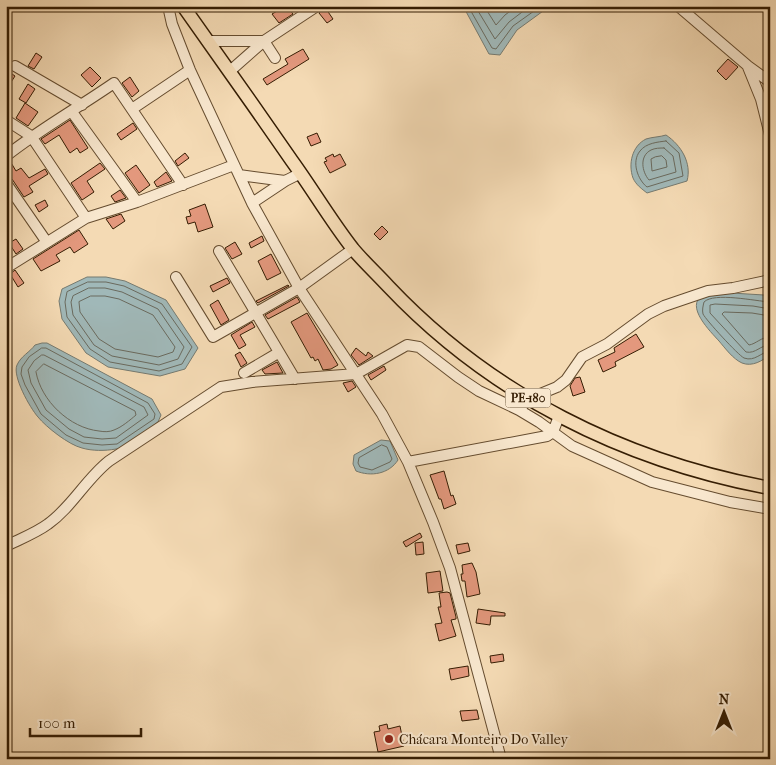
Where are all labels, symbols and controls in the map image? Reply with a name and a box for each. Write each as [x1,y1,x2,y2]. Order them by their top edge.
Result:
road number: PE-180 [506,388,550,408]
north arrow [698,688,748,738]
text: N [719,691,730,708]
scale bar [30,705,141,737]
text: 100 m [38,714,76,732]
place label: Chácara Monteiro Do Valley [399,731,568,748]
marker: Chácara Monteiro Do Valley [383,733,395,745]

